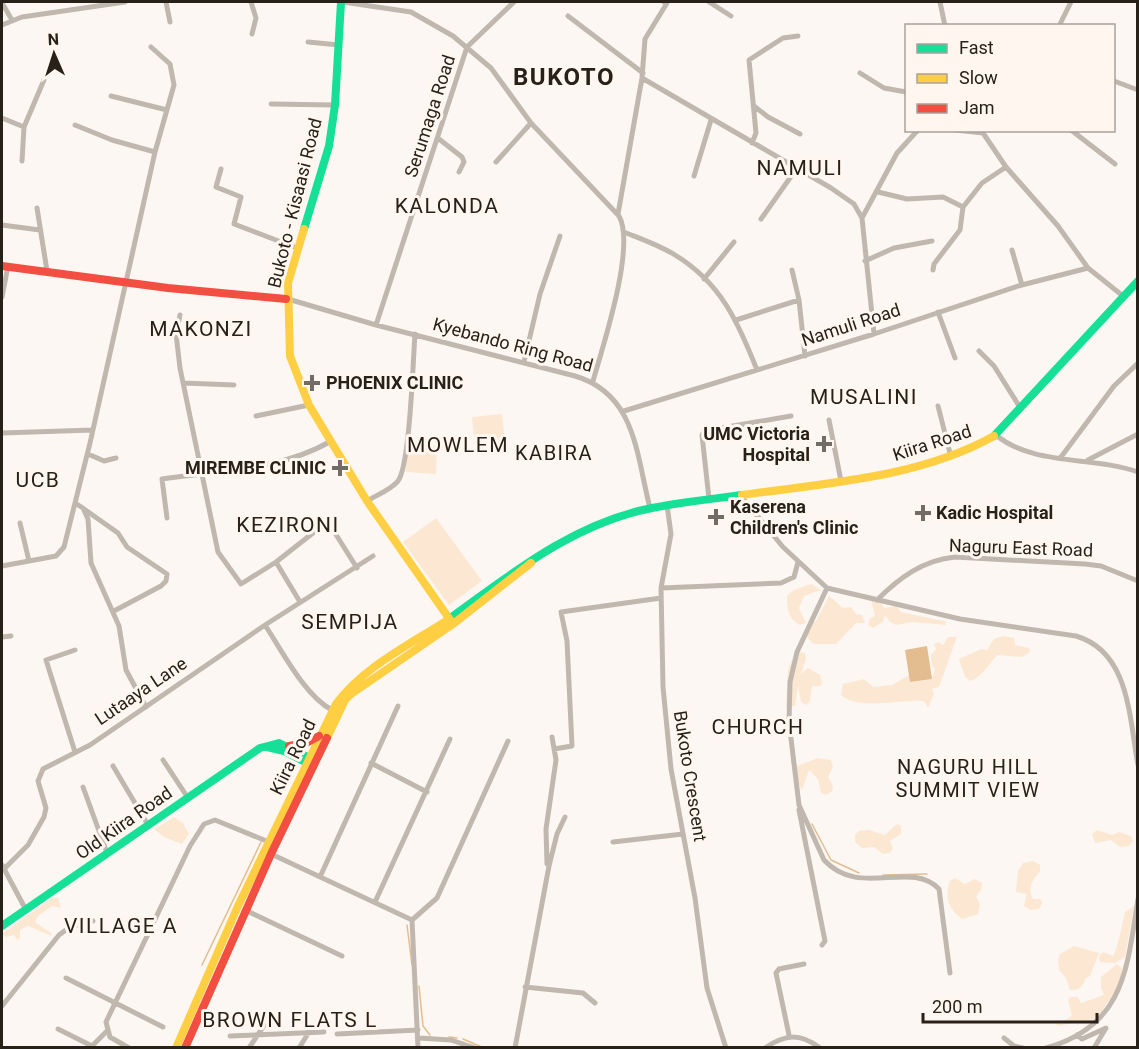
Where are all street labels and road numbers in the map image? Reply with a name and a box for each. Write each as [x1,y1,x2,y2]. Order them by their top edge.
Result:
street label: Serumaga Road [400,52,459,180]
street label: Bukoto - Kisaasi Road [263,116,326,290]
street label: Namuli Road [799,299,903,350]
street label: Kyebando Ring Road [431,313,595,376]
street label: Kiira Road [890,420,974,465]
street label: Naguru East Road [949,534,1093,561]
street label: Lutaaya Lane [91,652,191,729]
street label: Bukoto Crescent [670,709,711,843]
street label: Kiira Road [265,716,320,798]
street label: Old Kiira Road [72,782,176,864]

